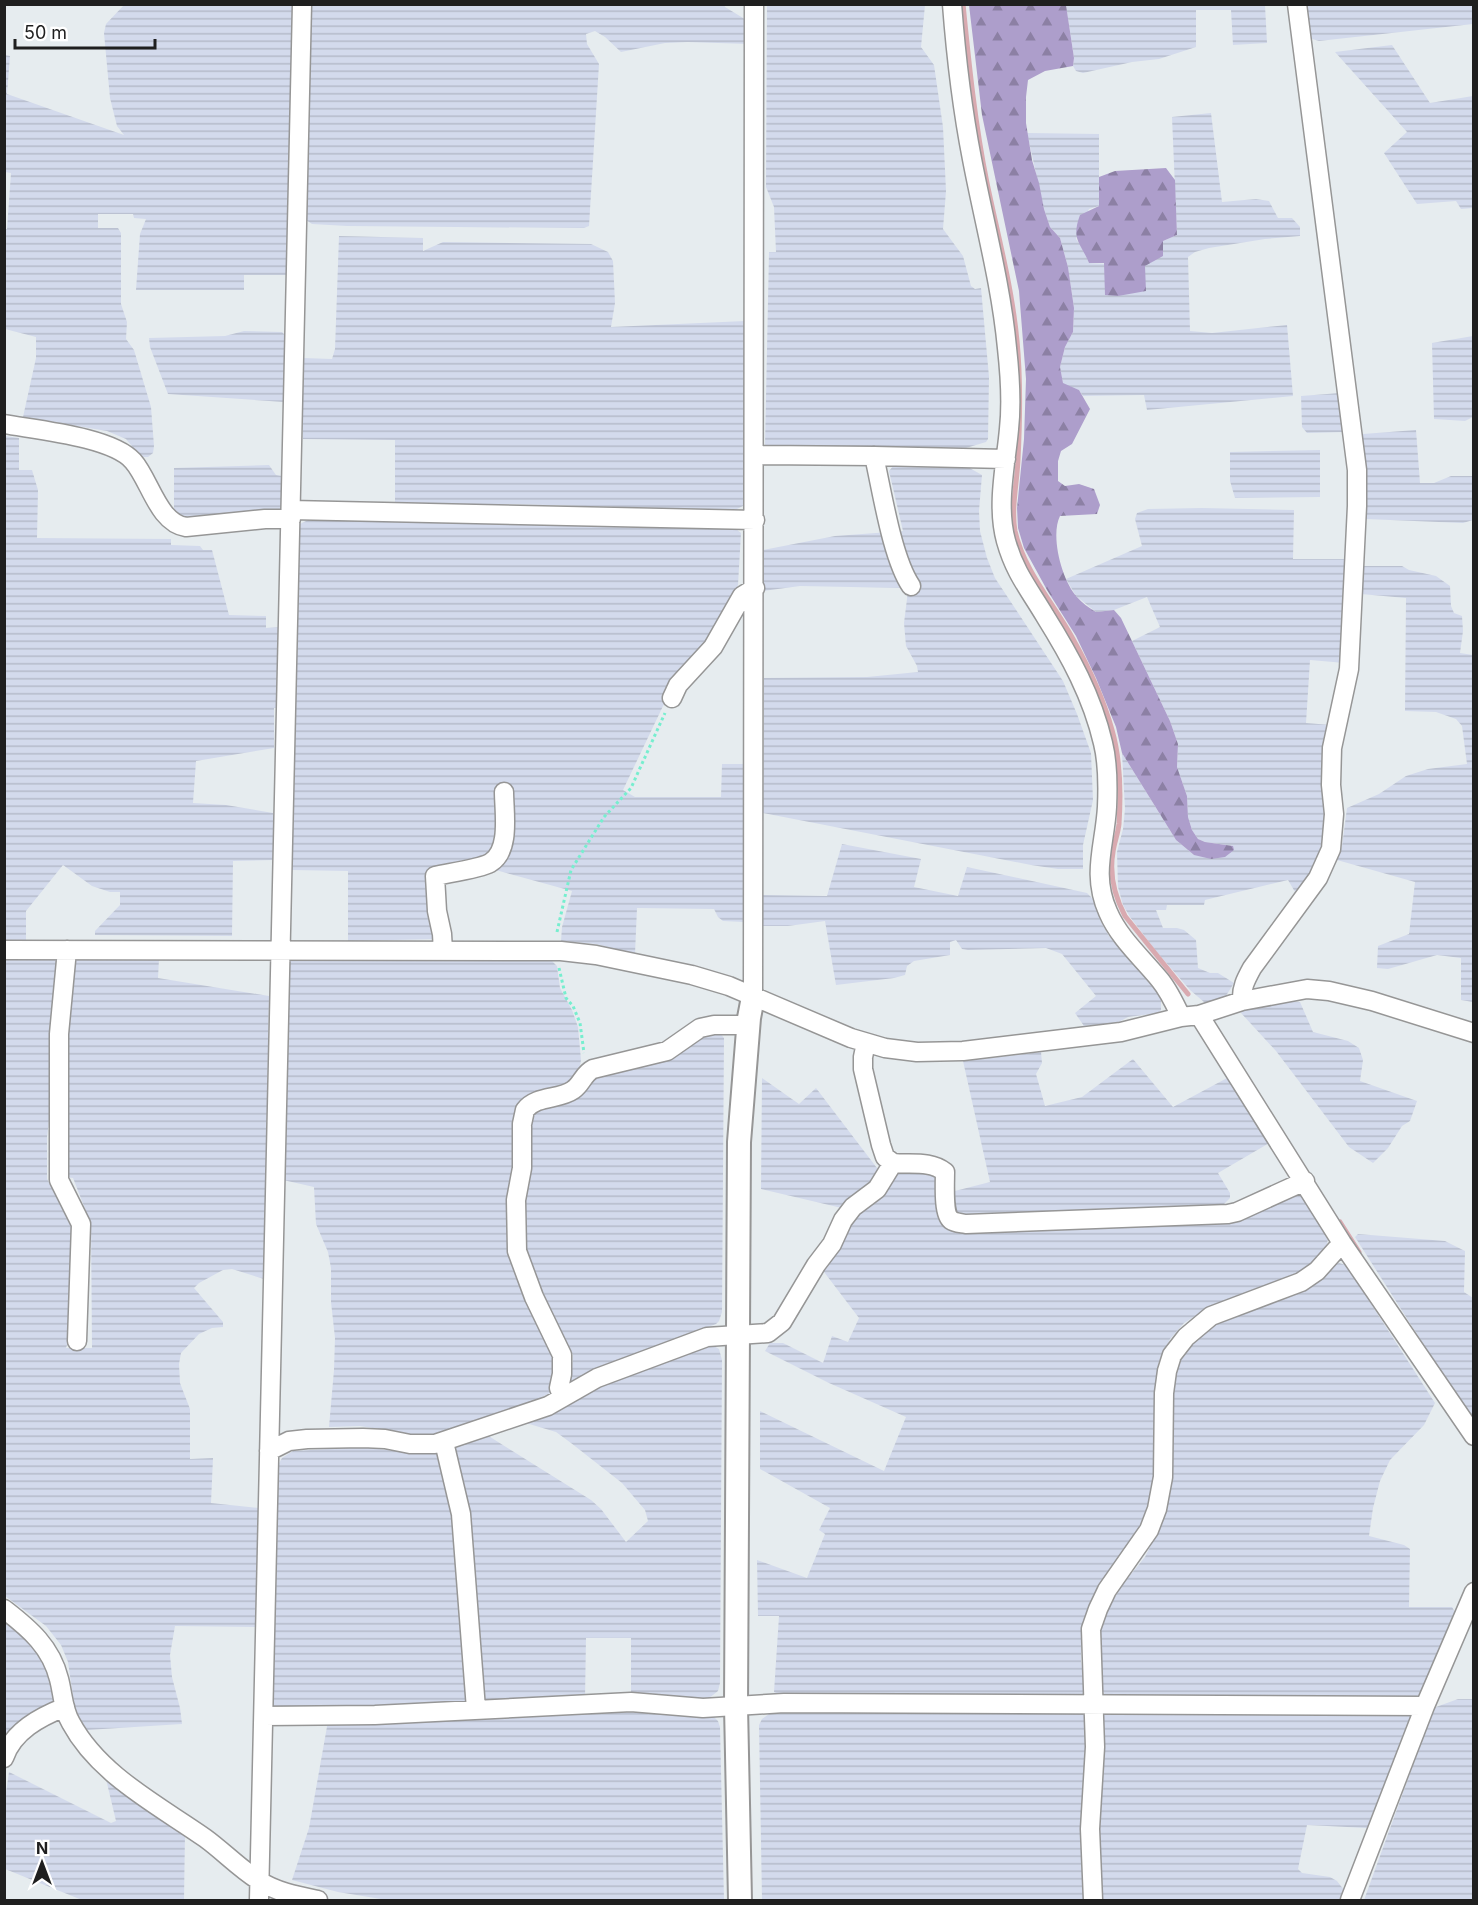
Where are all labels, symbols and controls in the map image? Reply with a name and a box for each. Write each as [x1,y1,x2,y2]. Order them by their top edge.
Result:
scale bar [15,12,154,50]
text: 50 m [24,22,67,43]
north arrow [12,1833,72,1893]
text: N [36,1838,48,1858]

